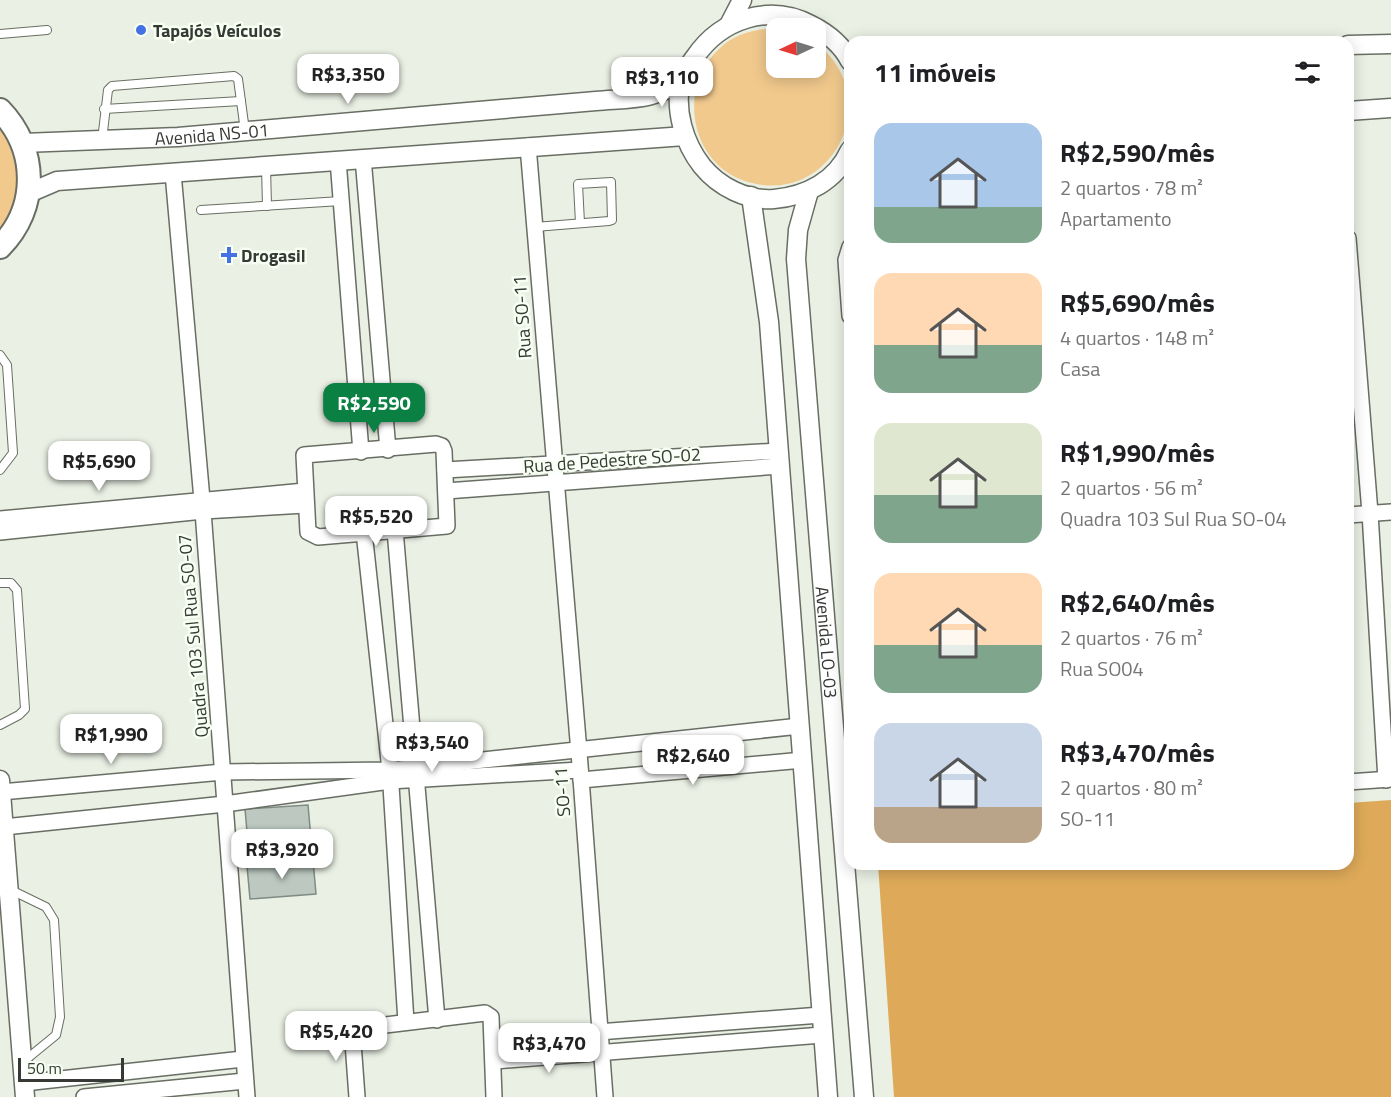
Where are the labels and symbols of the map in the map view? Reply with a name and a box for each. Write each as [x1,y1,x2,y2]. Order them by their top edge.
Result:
place label: Tapajós Veículos [153,17,281,44]
north arrow [766,18,826,78]
marker: Tapajós Veículos [134,23,148,37]
pin: R$3,350 [293,54,403,105]
pin: R$3,110 [607,57,717,108]
street label: Avenida NS-01 [154,116,270,151]
place label: Drogasil [241,242,306,269]
marker: Drogasil [222,248,236,262]
street label: Rua SO-11 [506,275,538,359]
pin: R$2,590 [319,383,429,434]
street label: Rua de Pedestre SO-02 [522,440,702,480]
pin: R$5,690 [44,441,154,492]
pin: R$5,520 [321,496,431,547]
street label: Quadra 103 Sul Rua SO-07 [171,533,215,739]
street label: Avenida LO-03 [809,585,845,699]
pin: R$1,990 [56,714,166,765]
pin: R$3,540 [377,722,487,773]
pin: R$2,640 [638,735,748,786]
street label: SO-11 [547,766,577,818]
pin: R$3,920 [227,829,337,880]
pin: R$5,420 [281,1011,391,1062]
pin: R$3,470 [494,1023,604,1074]
scale bar [18,1055,124,1082]

